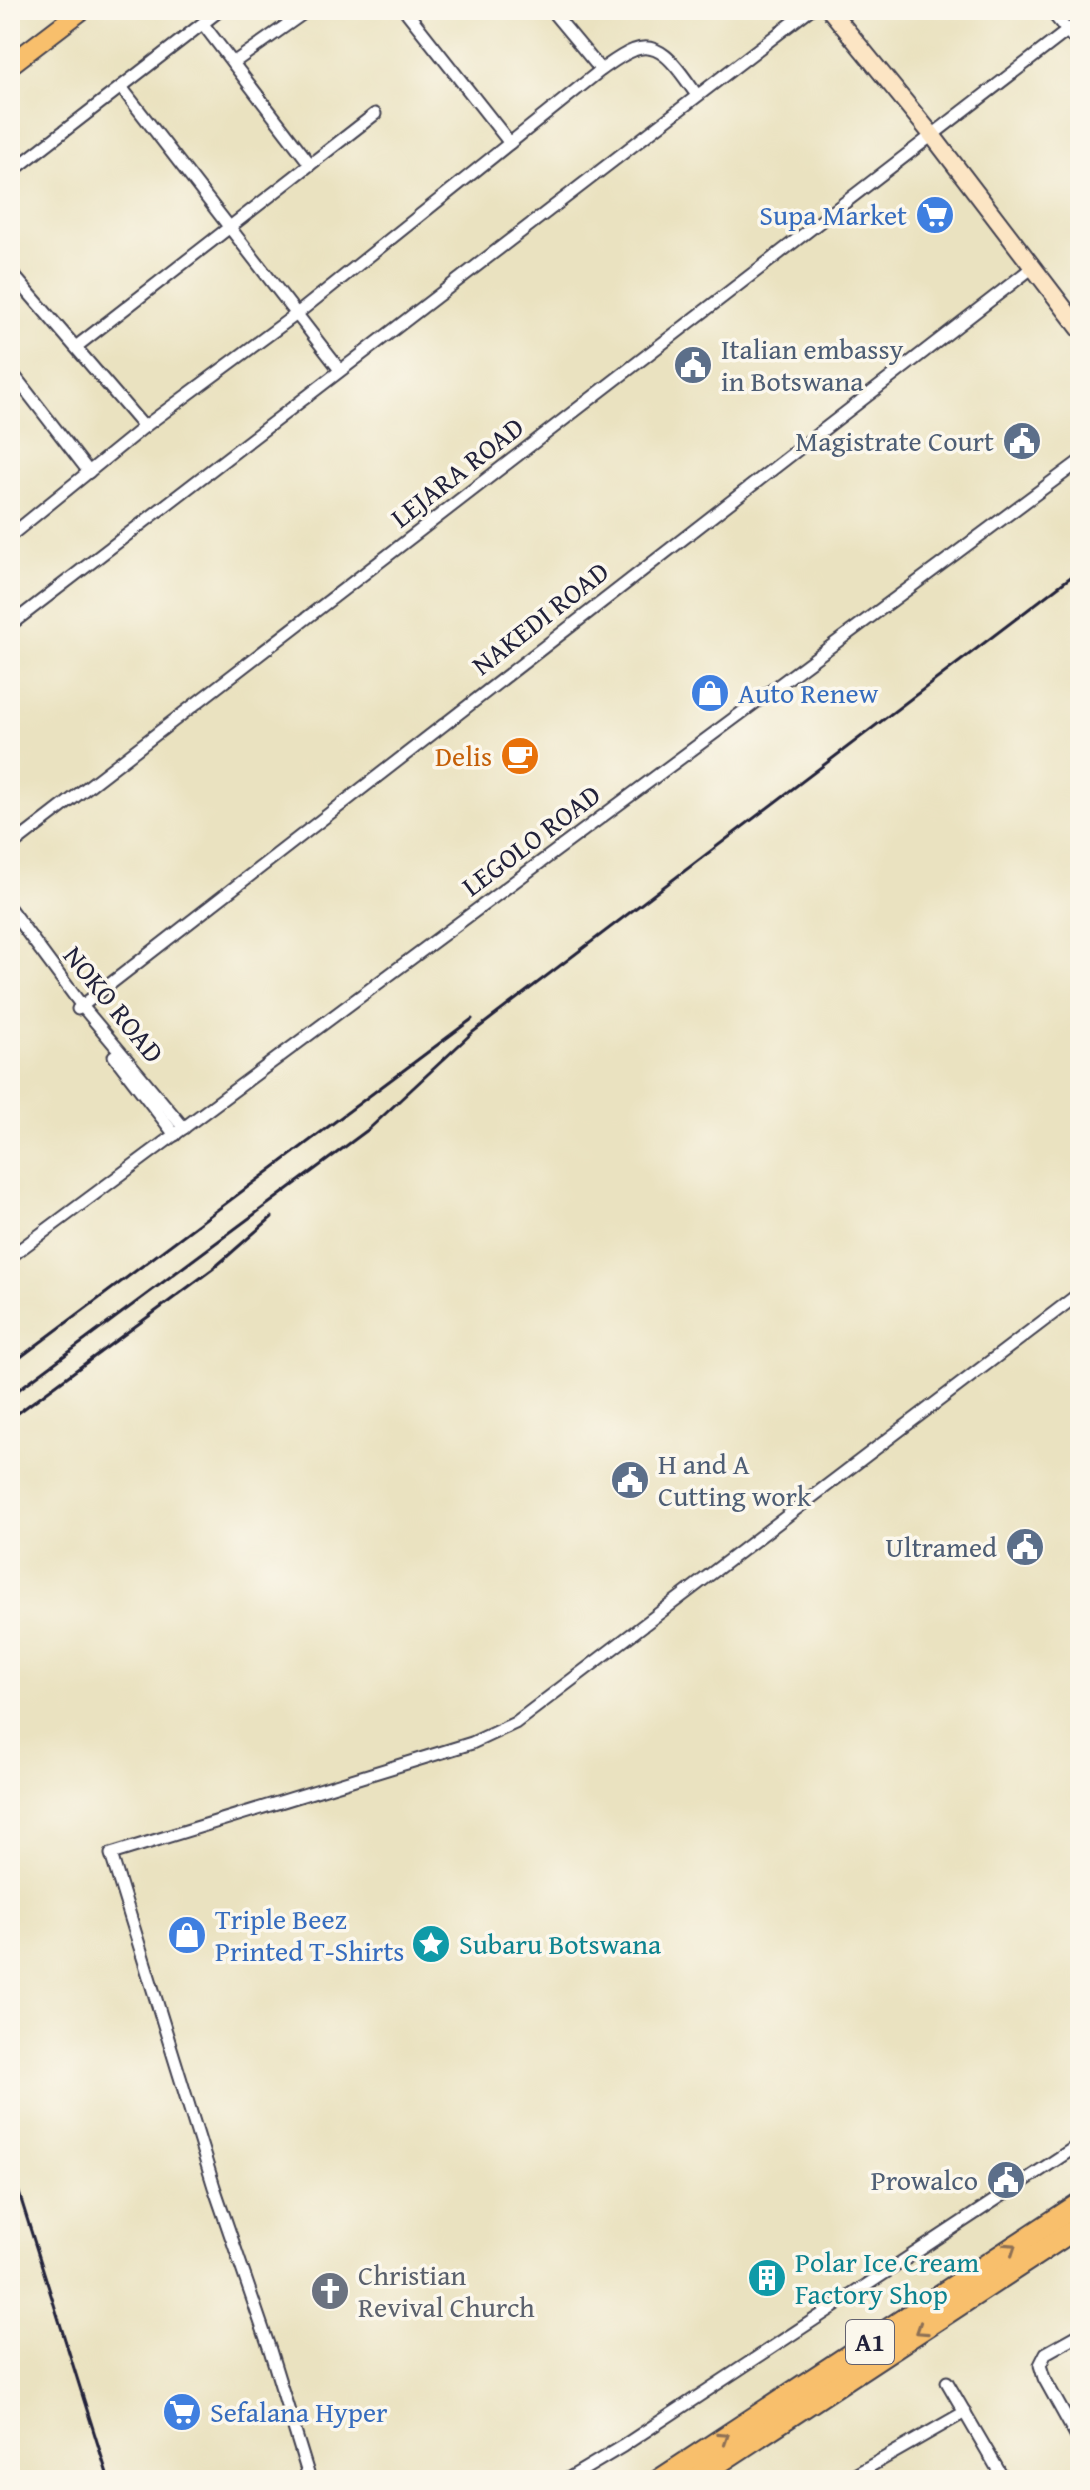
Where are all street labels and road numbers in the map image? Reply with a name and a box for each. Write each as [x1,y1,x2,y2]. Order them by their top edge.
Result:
street label: LEJARA ROAD [381,406,532,537]
street label: NAKEDI ROAD [462,551,617,684]
street label: LEGOLO ROAD [453,774,609,905]
street label: NOKO ROAD [54,936,175,1071]
road number: A1 [846,2320,894,2364]

